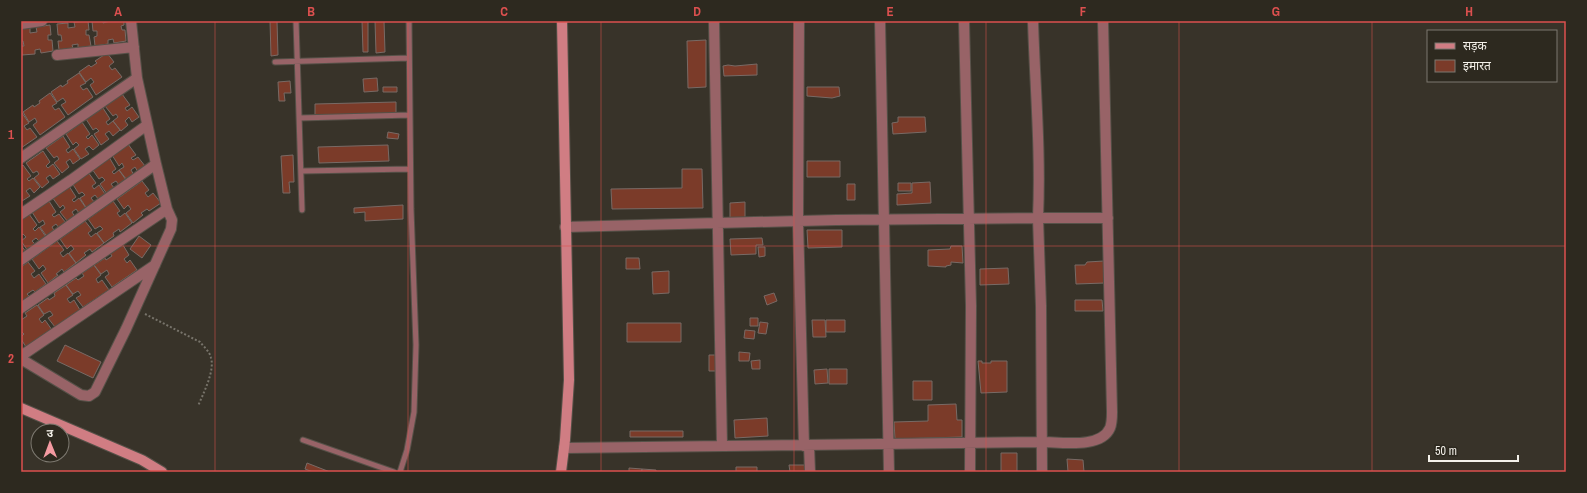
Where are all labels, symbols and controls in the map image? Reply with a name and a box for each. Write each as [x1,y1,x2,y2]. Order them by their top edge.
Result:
text: A [114,3,122,20]
text: B [307,3,315,20]
text: C [500,3,508,20]
text: D [693,3,701,20]
text: E [886,3,894,20]
text: F [1080,3,1087,20]
text: G [1272,3,1280,20]
text: H [1465,3,1473,20]
legend [1427,30,1557,82]
text: सड़क [1463,38,1488,54]
text: इमारत [1463,58,1492,74]
text: 1 [8,126,14,143]
text: 2 [8,350,14,367]
north arrow [30,423,70,463]
text: उ [46,426,54,440]
scale bar [1429,437,1518,463]
text: 50 m [1435,443,1457,459]

